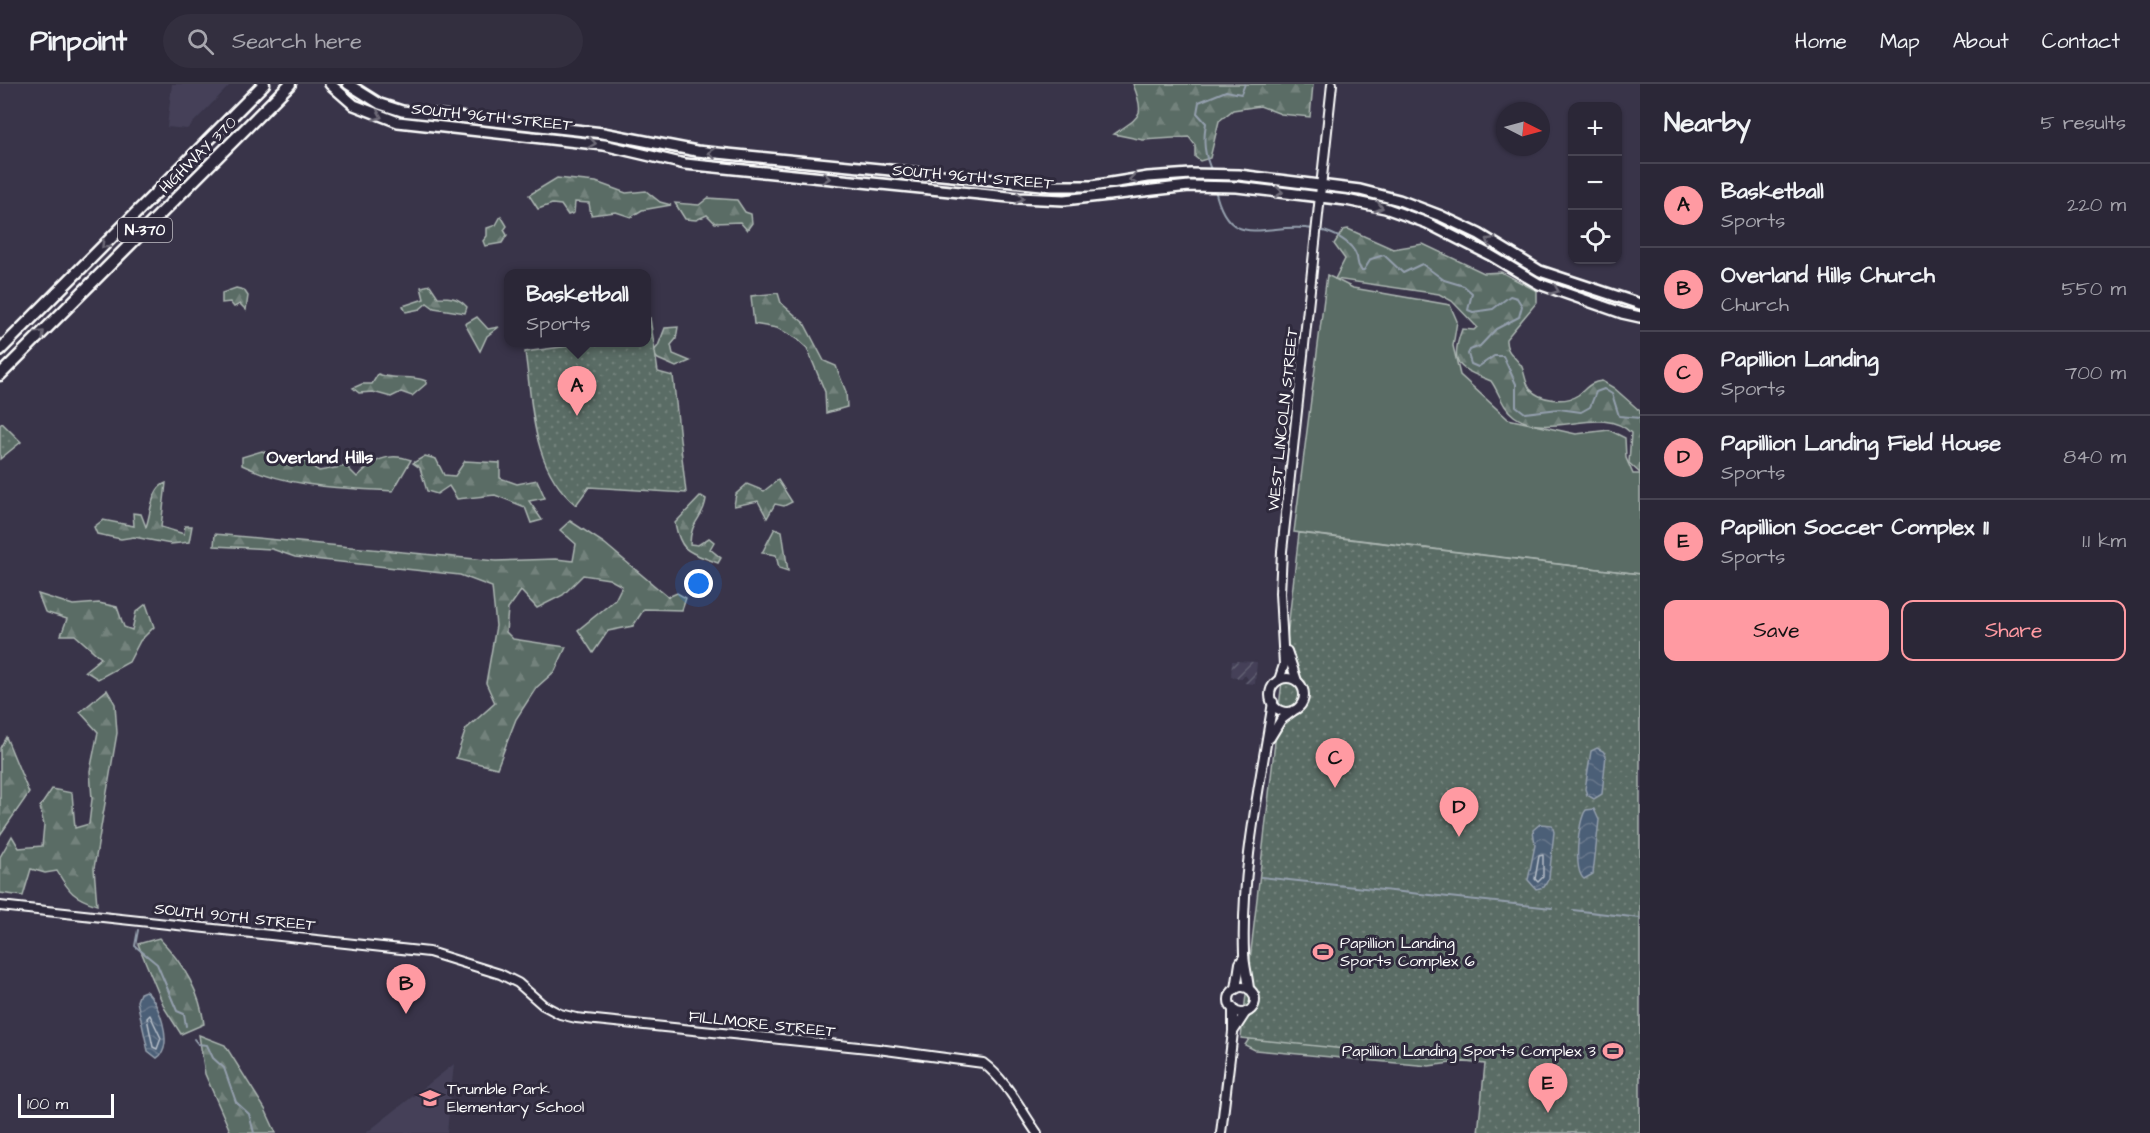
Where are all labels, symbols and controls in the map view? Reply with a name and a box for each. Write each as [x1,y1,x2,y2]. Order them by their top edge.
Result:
search box [163,14,583,68]
text: Pinpoint [30,22,127,61]
icon: search [184,25,217,58]
text: Search here [232,26,362,57]
text: Home [1795,27,1847,56]
text: Map [1880,27,1920,56]
text: About [1953,27,2009,56]
text: Contact [2042,27,2120,56]
street label: SOUTH 96TH STREET [410,98,574,136]
north arrow [1496,102,1550,156]
map controls [1568,102,1622,264]
button: + [1568,102,1622,156]
text: Nearby [1664,105,1751,141]
one-way arrow [372,109,383,121]
text: 5 results [2041,109,2126,137]
street label: HIGHWAY 370 [154,111,242,199]
one-way arrow [587,137,596,149]
one-way arrow [707,147,716,160]
button: − [1568,156,1622,210]
street label: SOUTH 96TH STREET [891,159,1055,195]
one-way arrow [822,171,831,184]
one-way arrow [1128,173,1137,185]
text: Basketball [1721,176,1824,207]
one-way arrow [1275,185,1284,198]
one-way arrow [1016,191,1025,204]
text: A [1677,191,1690,219]
text: 220 m [2067,191,2126,219]
one-way arrow [1373,200,1384,212]
text: Sports [1721,207,1785,235]
button: locate [1568,210,1622,264]
road number: N-370 [118,218,172,242]
one-way arrow [101,237,112,248]
one-way arrow [1486,237,1496,249]
text: Overland Hills Church [1721,260,1935,291]
popup [504,269,651,347]
text: B [1676,275,1691,303]
text: 550 m [2061,275,2126,303]
text: Basketball [526,279,629,310]
one-way arrow [1548,283,1559,295]
text: Church [1721,291,1789,319]
text: Sports [526,310,591,338]
street label: WEST LINCOLN STREET [1262,326,1304,512]
one-way arrow [34,330,45,341]
text: Papillion Landing [1721,344,1879,375]
text: C [1676,359,1691,387]
text: 700 m [2065,359,2126,387]
pin: A [558,366,596,416]
text: Sports [1721,375,1785,403]
text: Papillion Landing Field House [1721,428,2001,459]
text: D [1677,443,1690,471]
text: 840 m [2063,443,2126,471]
district label: Overland Hills [267,445,373,470]
text: Sports [1721,459,1785,487]
text: Papillion Soccer Complex 11 [1721,512,1989,543]
text: E [1678,527,1689,555]
text: 1.1 km [2082,527,2126,555]
text: Sports [1721,543,1785,571]
your location [684,569,713,598]
button: Save [1664,600,1889,661]
button: Share [1901,600,2126,661]
pin: C [1316,738,1354,788]
pin: D [1440,788,1478,837]
street label: SOUTH 90TH STREET [153,898,317,936]
place label: Papillion Landing Sports Complex 6 [1340,932,1475,972]
sports icon: Papillion Landing Sports Complex 6 [1311,940,1335,964]
pin: B [386,964,426,1014]
street label: FILLMORE STREET [688,1005,837,1043]
sports icon: Papillion Landing Sports Complex 3 [1601,1039,1625,1063]
place label: Papillion Landing Sports Complex 3 [1342,1040,1596,1063]
pin: E [1528,1064,1568,1113]
place label: Trumble Park Elementary School [447,1078,584,1119]
school or university icon: Trumble Park Elementary School [418,1086,442,1110]
scale bar [18,1091,114,1118]
text: 100 m [27,1093,68,1115]

